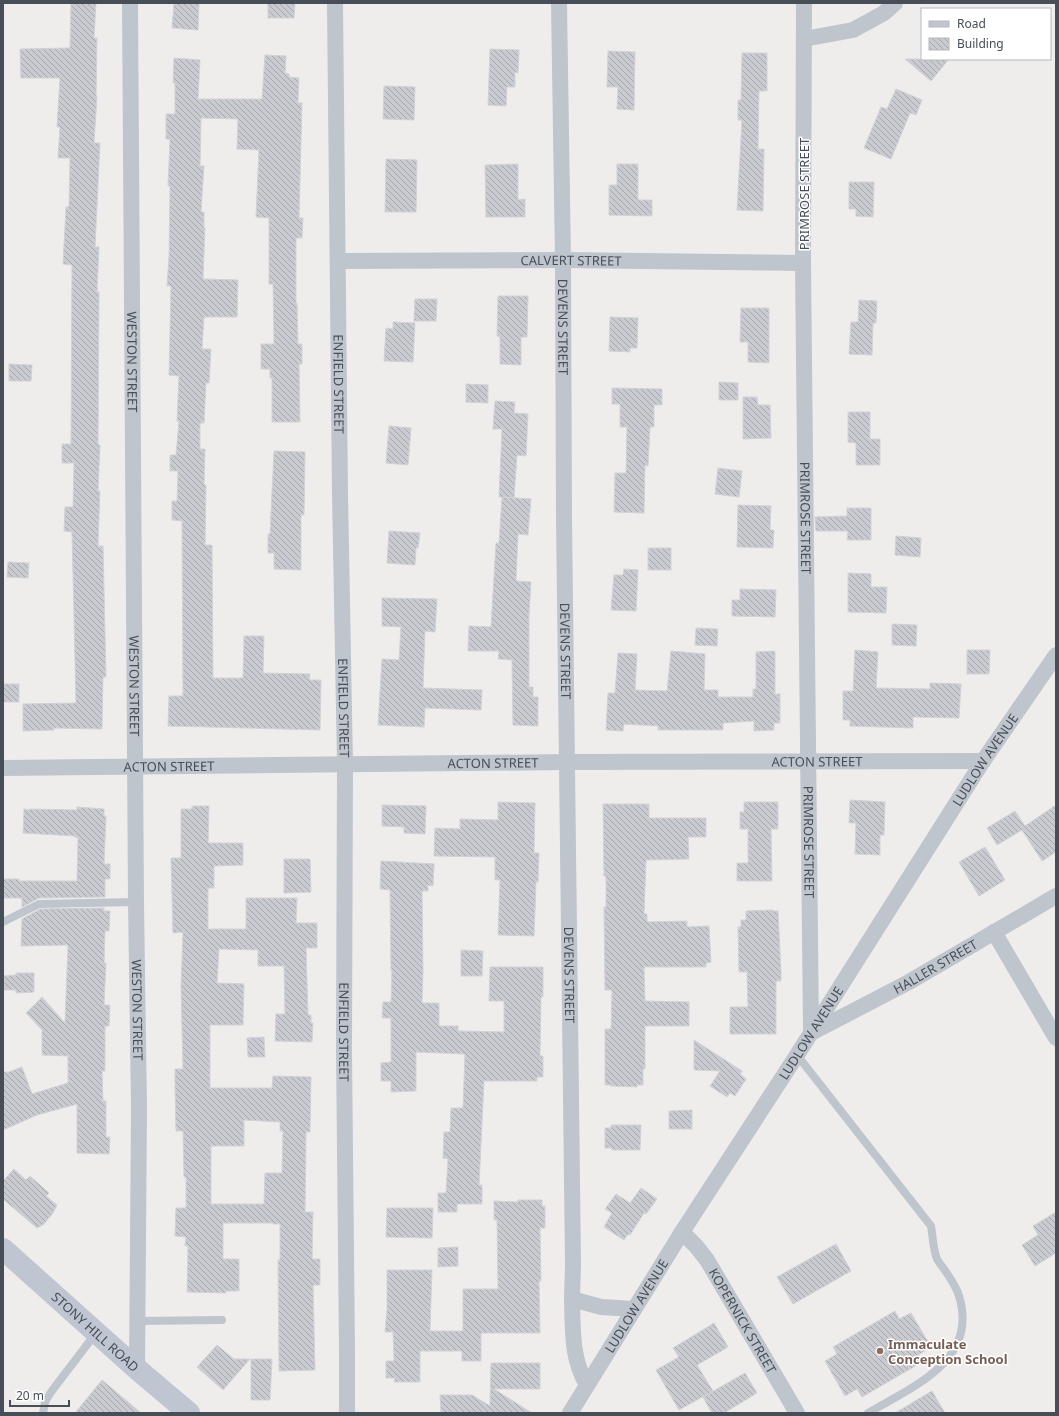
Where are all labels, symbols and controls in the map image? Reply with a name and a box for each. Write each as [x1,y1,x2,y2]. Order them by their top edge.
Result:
legend [921,8,1051,60]
text: Road [957,15,986,32]
text: Building [957,35,1004,52]
street label: PRIMROSE STREET [795,137,813,250]
street label: CALVERT STREET [520,251,622,270]
street label: DEVENS STREET [554,279,572,376]
street label: WESTON STREET [123,311,142,413]
street label: ENFIELD STREET [329,334,348,435]
street label: PRIMROSE STREET [796,462,815,575]
street label: DEVENS STREET [556,603,575,700]
street label: WESTON STREET [125,635,144,737]
street label: ENFIELD STREET [334,658,354,759]
street label: LUDLOW AVENUE [948,710,1022,809]
street label: ACTON STREET [772,752,863,771]
street label: ACTON STREET [447,753,539,772]
street label: ACTON STREET [123,757,215,776]
street label: PRIMROSE STREET [799,786,819,899]
street label: DEVENS STREET [560,927,579,1024]
street label: HALLER STREET [890,935,981,998]
street label: WESTON STREET [128,959,147,1061]
street label: ENFIELD STREET [335,982,353,1082]
street label: LUDLOW AVENUE [774,983,847,1083]
street label: LUDLOW AVENUE [600,1256,672,1356]
street label: KOPERNICK STREET [705,1265,781,1377]
street label: STONY HILL ROAD [48,1288,143,1376]
place label: Immaculate Conception School [888,1335,1008,1368]
marker: Immaculate Conception School [875,1346,885,1356]
scale bar [10,1382,69,1408]
text: 20 m [16,1387,44,1404]

